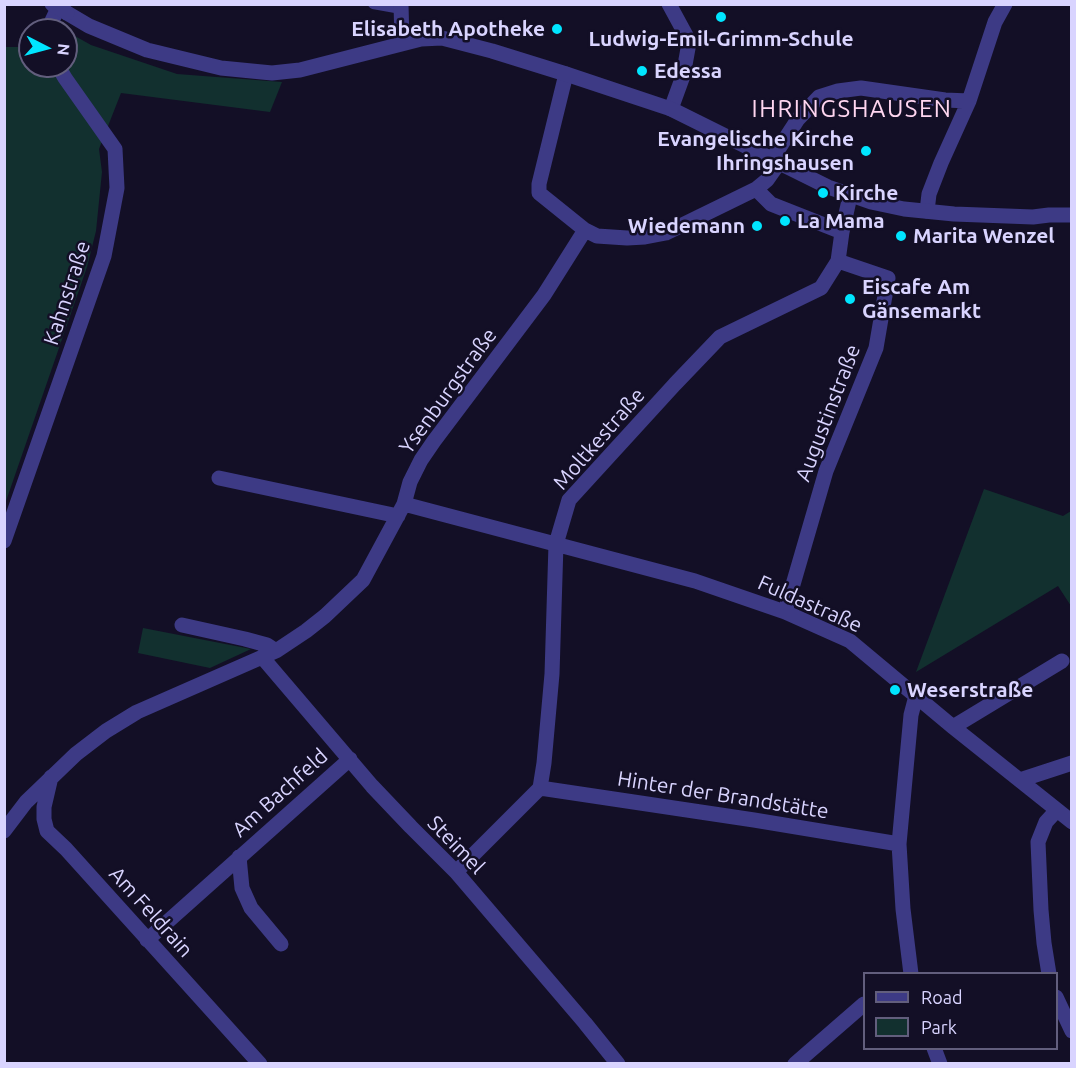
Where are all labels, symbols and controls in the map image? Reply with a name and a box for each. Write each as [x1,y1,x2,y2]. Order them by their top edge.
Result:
marker: Ludwig-Emil-Grimm-Schule [714,10,728,24]
place label: Elisabeth Apotheke [351,16,545,42]
north arrow [18,18,78,78]
marker: Elisabeth Apotheke [550,22,564,36]
place label: Ludwig-Emil-Grimm-Schule [588,26,854,52]
text: N [54,43,73,57]
place label: Edessa [654,58,722,84]
marker: Edessa [635,64,649,78]
district label: IHRINGSHAUSEN [752,95,952,123]
place label: Evangelische Kirche Ihringshausen [657,126,854,176]
marker: Evangelische Kirche Ihringshausen [859,144,873,158]
place label: Kirche [835,180,898,206]
marker: Kirche [816,186,830,200]
place label: La Mama [797,208,885,234]
place label: Wiedemann [628,213,745,239]
marker: La Mama [778,214,792,228]
marker: Wiedemann [750,219,764,233]
place label: Marita Wenzel [913,223,1055,249]
marker: Marita Wenzel [894,229,908,243]
street label: Kahnstraße [38,238,96,348]
place label: Eiscafe Am Gänsemarkt [862,274,981,324]
marker: Eiscafe Am Gänsemarkt [843,292,857,306]
street label: Ysenburgstraße [394,323,502,459]
street label: Augustinstraße [790,341,866,485]
street label: Moltkestraße [548,383,650,495]
street label: Fuldastraße [754,570,866,638]
place label: Weserstraße [907,677,1033,703]
marker: Weserstraße [888,683,902,697]
street label: Am Bachfeld [227,744,333,842]
street label: Hinter der Brandstätte [616,766,830,824]
street label: Steimel [422,811,490,879]
street label: Am Feldrain [104,862,198,962]
legend [863,972,1058,1050]
text: Road [921,987,963,1007]
text: Park [921,1017,957,1037]

